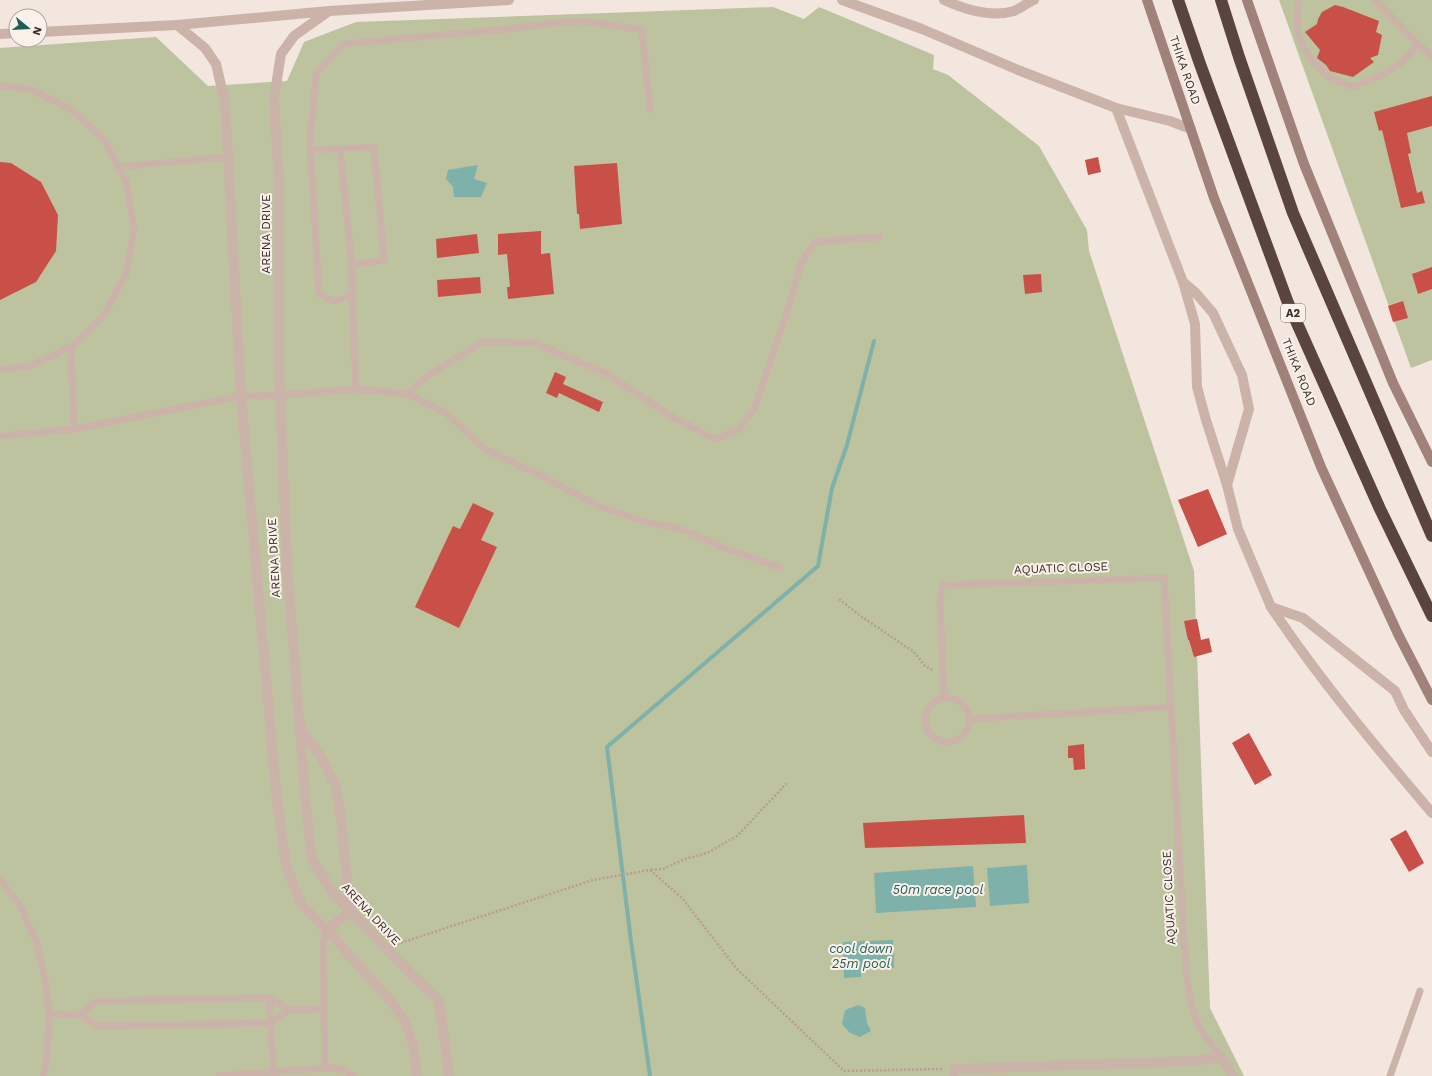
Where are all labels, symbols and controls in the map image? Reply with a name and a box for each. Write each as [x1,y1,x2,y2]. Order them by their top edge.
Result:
north arrow [8,8,48,48]
text: N [30,25,44,37]
street label: THIKA ROAD [1167,34,1203,106]
street label: ARENA DRIVE [259,194,273,274]
road number: A2 [1281,304,1305,322]
street label: THIKA ROAD [1279,336,1319,408]
street label: ARENA DRIVE [265,518,283,598]
street label: AQUATIC CLOSE [1014,559,1109,577]
street label: AQUATIC CLOSE [1160,850,1178,945]
street label: ARENA DRIVE [339,880,403,948]
water label: 50m race pool [892,882,984,897]
water label: cool down 25m pool [829,941,893,971]

